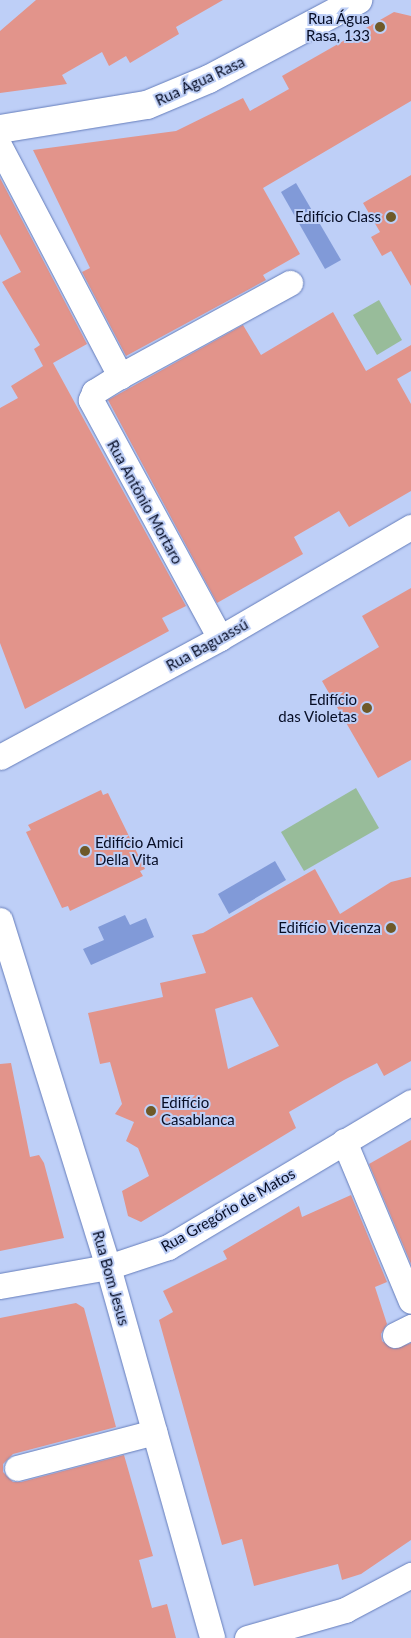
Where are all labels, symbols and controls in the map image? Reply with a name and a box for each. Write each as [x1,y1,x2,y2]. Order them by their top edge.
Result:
place label: Rua Água Rasa, 133 [306,9,370,44]
marker: Rua Água Rasa, 133 [374,21,386,33]
street label: Rua Água Rasa [152,52,248,110]
place label: Edifício Class [295,208,381,226]
marker: Edifício Class [385,211,397,223]
street label: Rua Antônio Mortaro [103,437,187,567]
street label: Rua Baguassú [163,615,251,675]
place label: Edifício das Violetas [278,690,357,725]
marker: Edifício das Violetas [361,702,373,714]
place label: Edifício Amici Della Vita [95,833,184,868]
marker: Edifício Amici Della Vita [79,845,91,857]
place label: Edifício Vicenza [278,919,381,937]
marker: Edifício Vicenza [385,922,397,934]
place label: Edifício Casablanca [161,1093,235,1128]
marker: Edifício Casablanca [145,1105,157,1117]
street label: Rua Gregório de Matos [158,1164,298,1256]
street label: Rua Bom Jesus [89,1228,133,1328]

